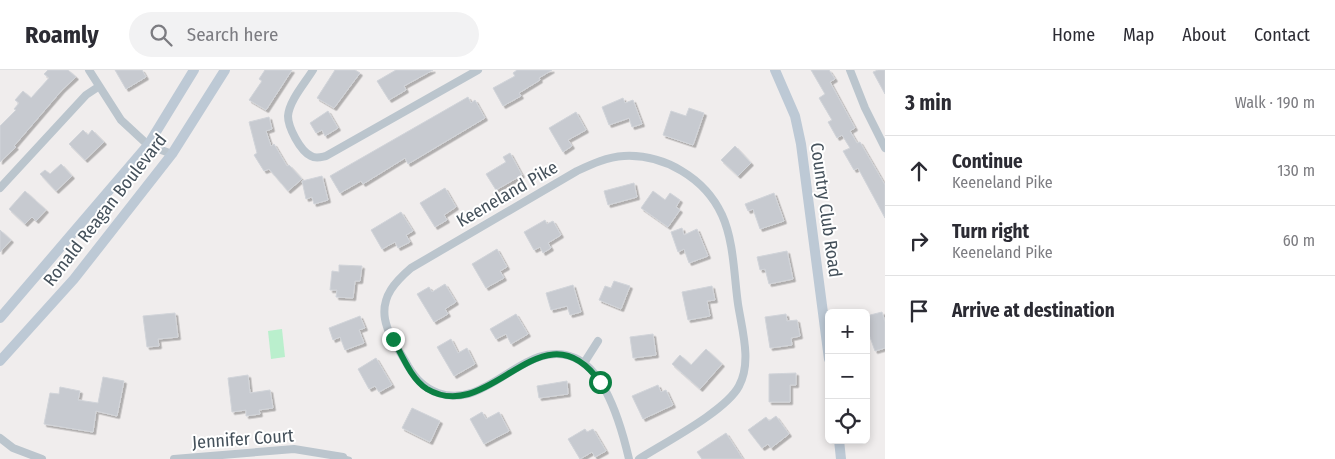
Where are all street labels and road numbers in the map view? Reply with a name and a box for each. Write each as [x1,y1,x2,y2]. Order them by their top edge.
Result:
street label: Ronald Reagan Boulevard [39,129,171,291]
street label: Country Club Road [806,141,846,279]
street label: Keeneland Pike [452,156,562,232]
street label: Jennifer Court [191,424,295,454]

